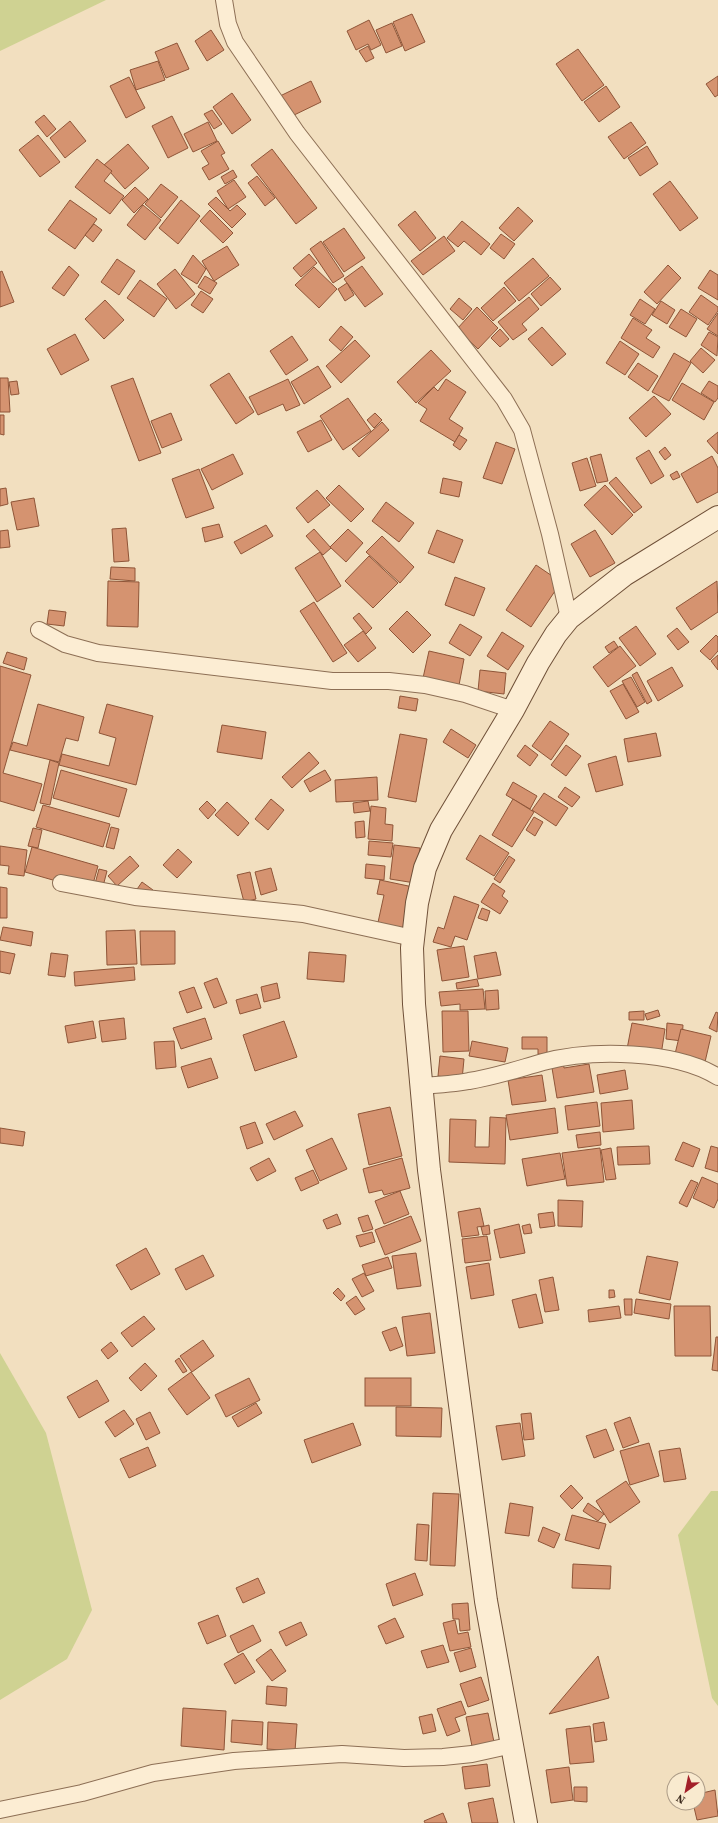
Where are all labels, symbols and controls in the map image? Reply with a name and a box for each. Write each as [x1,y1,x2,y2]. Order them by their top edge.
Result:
north arrow [666,1771,706,1811]
text: N [673,1790,688,1807]

